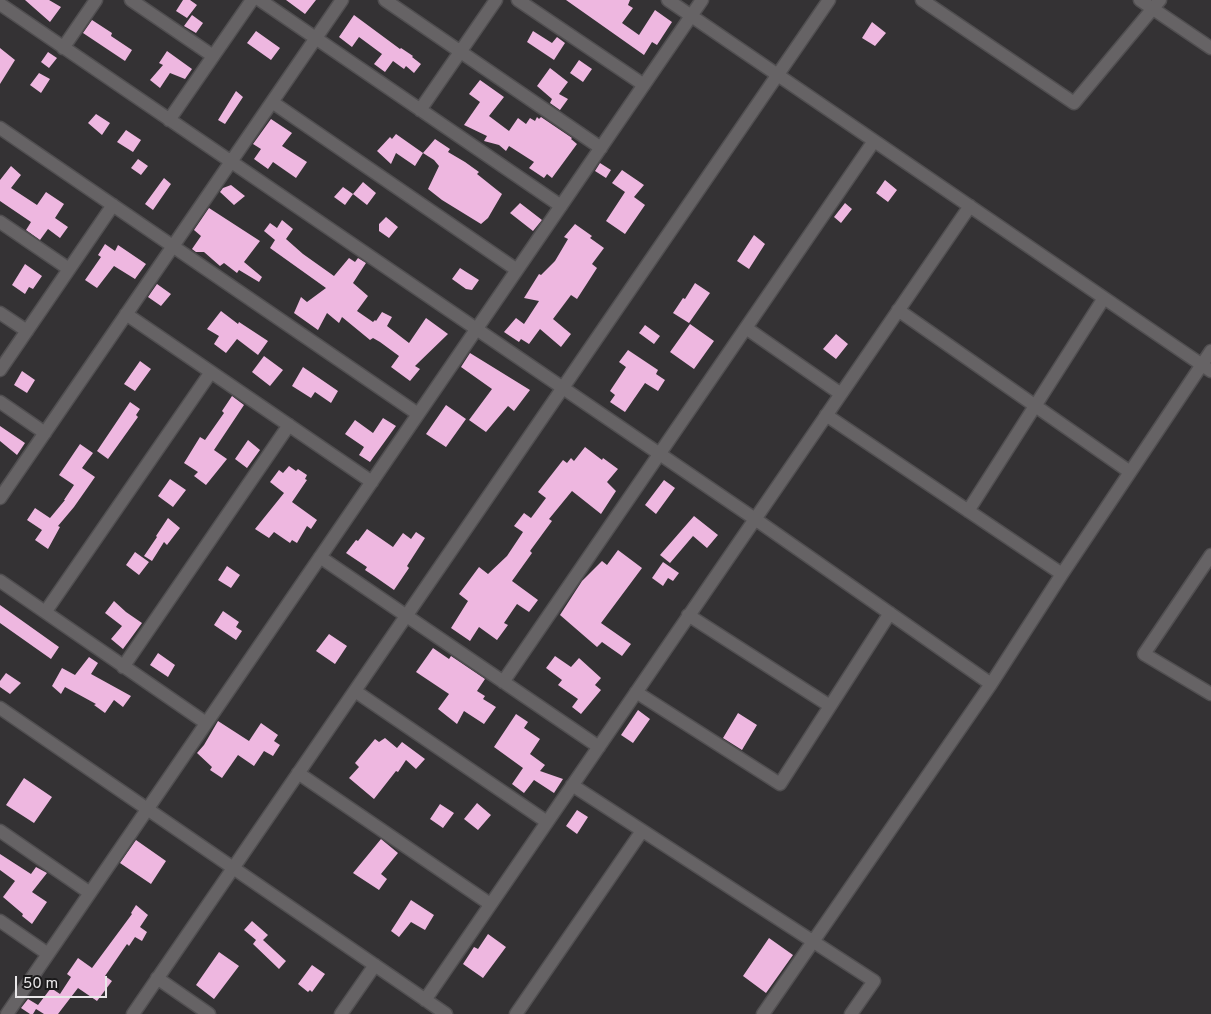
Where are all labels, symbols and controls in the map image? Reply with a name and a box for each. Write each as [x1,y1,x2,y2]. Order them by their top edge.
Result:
scale bar [18,966,110,998]
text: 50 m [23,975,58,994]

